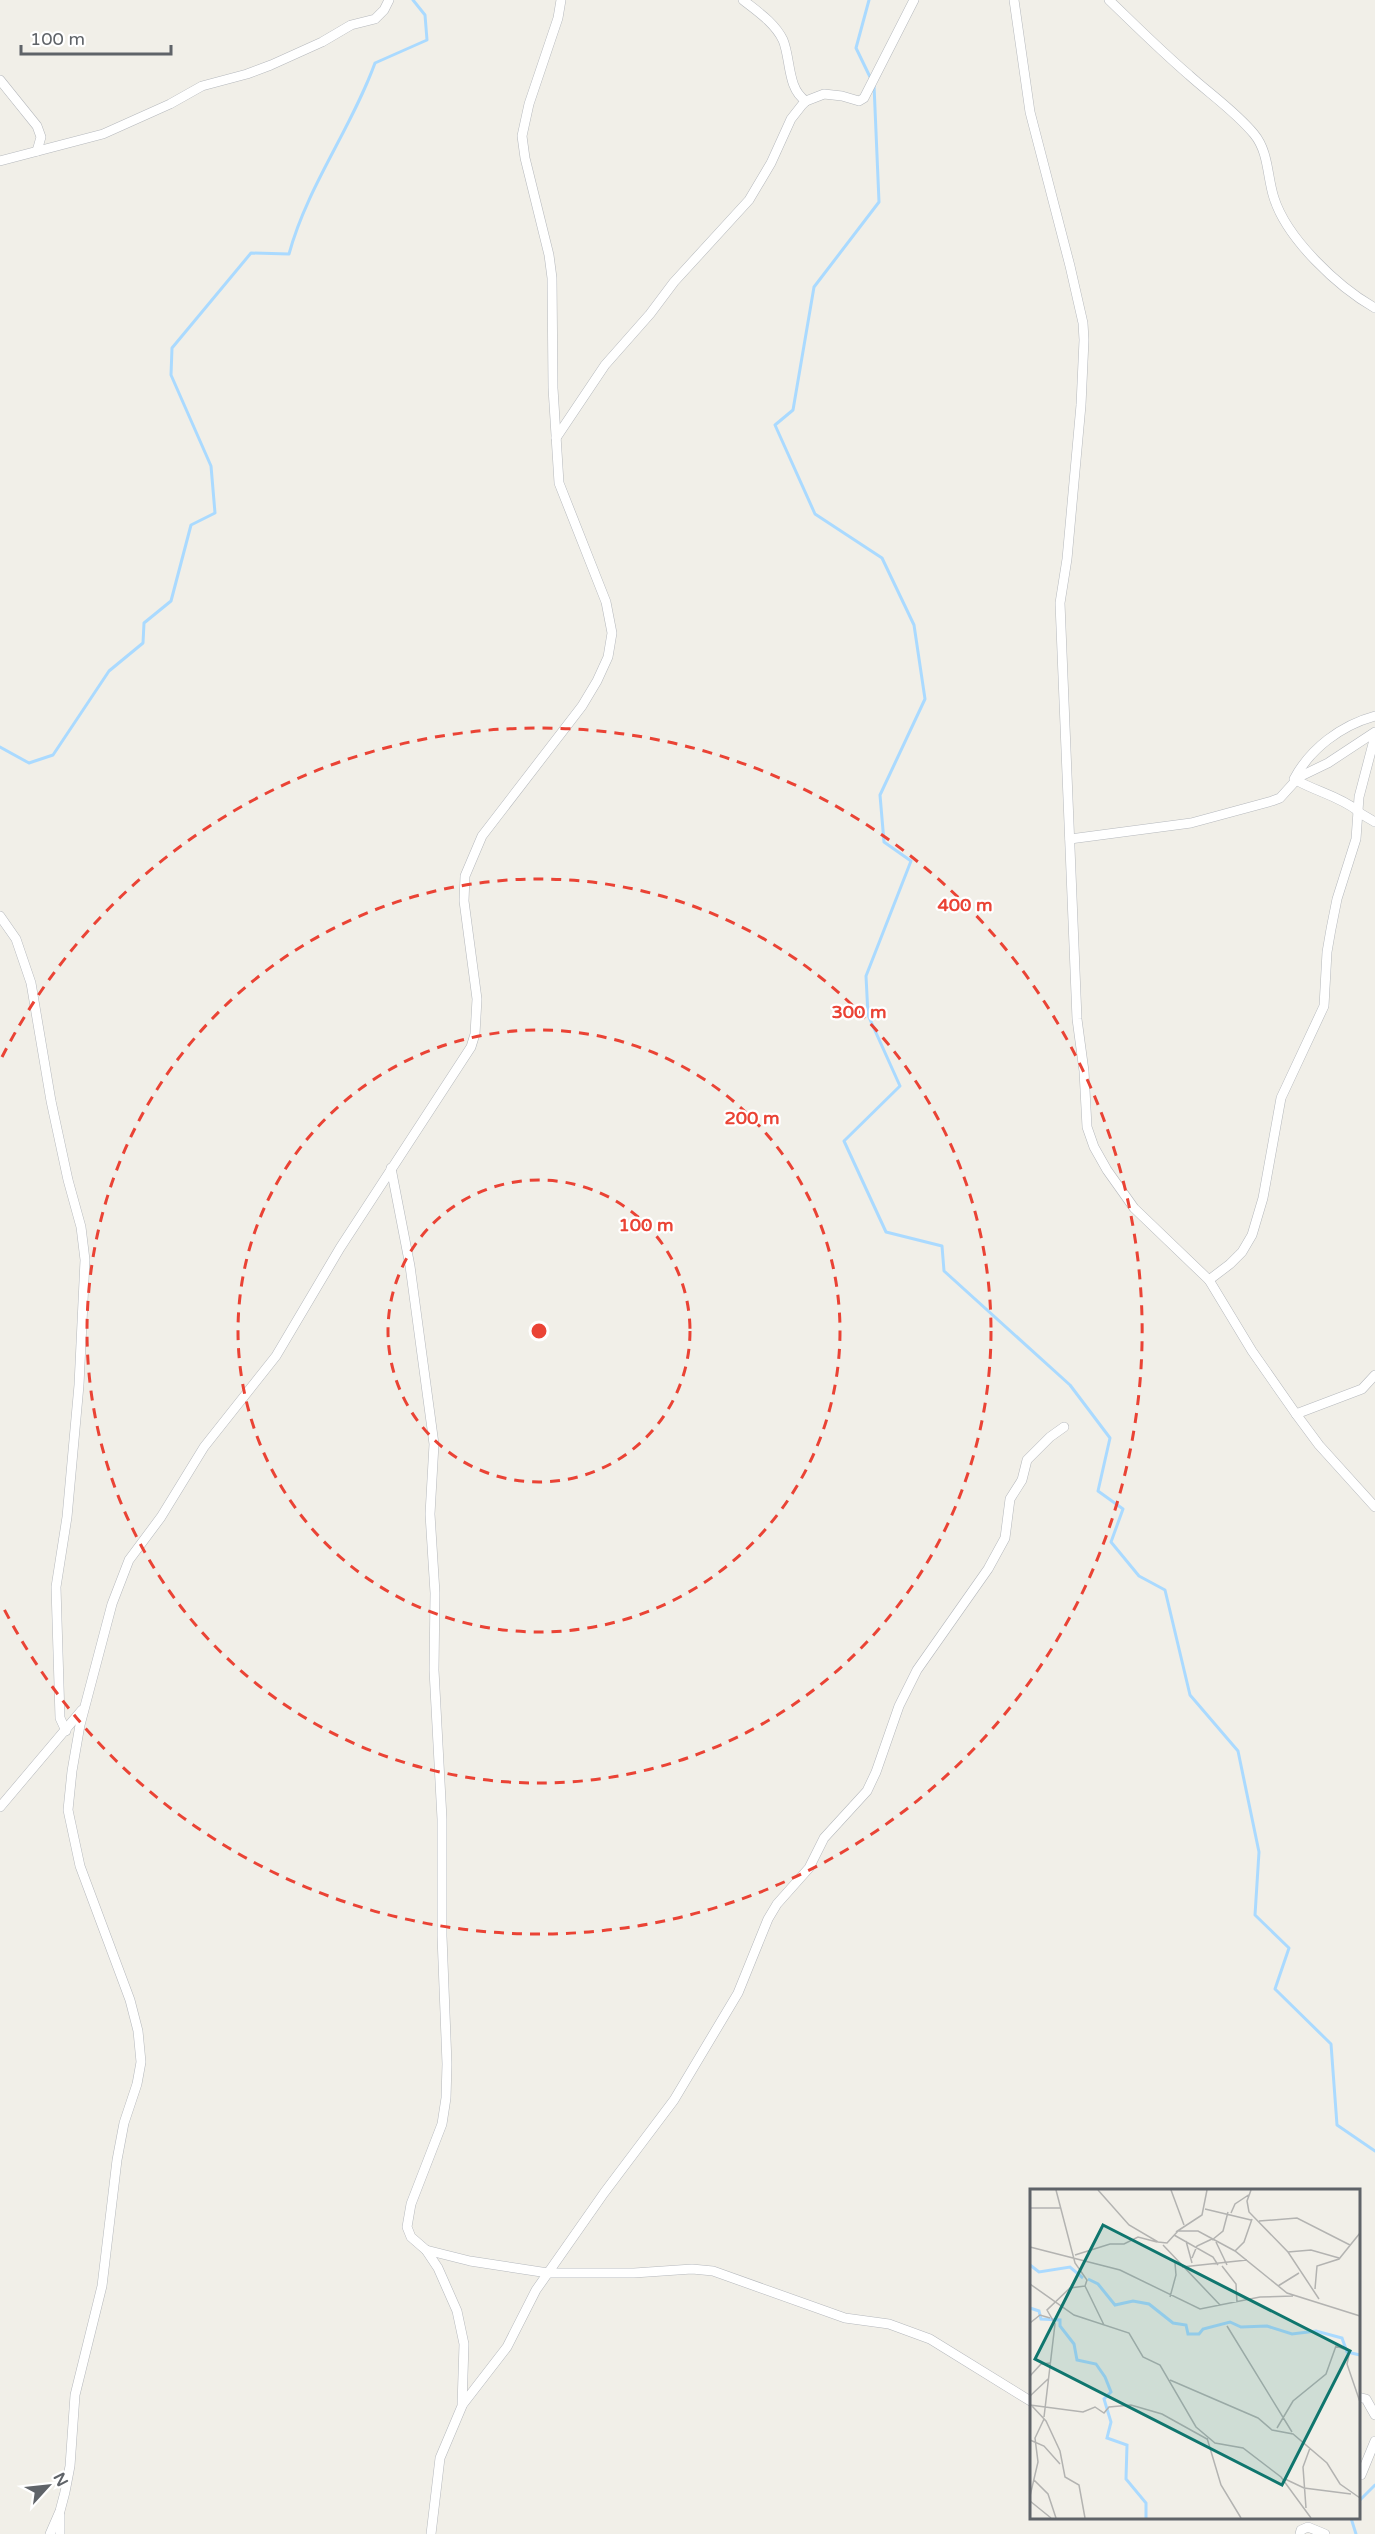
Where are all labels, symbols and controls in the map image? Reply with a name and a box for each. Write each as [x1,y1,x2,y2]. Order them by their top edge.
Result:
scale bar [21,18,171,56]
text: 100 m [30,28,85,50]
text: 400 m [937,894,993,916]
text: 300 m [831,1001,887,1023]
text: 200 m [724,1107,780,1129]
text: 100 m [618,1214,674,1236]
centre of rings [529,1321,549,1341]
inset map [1030,2189,1360,2519]
north arrow [18,2456,78,2516]
text: N [49,2469,72,2490]

